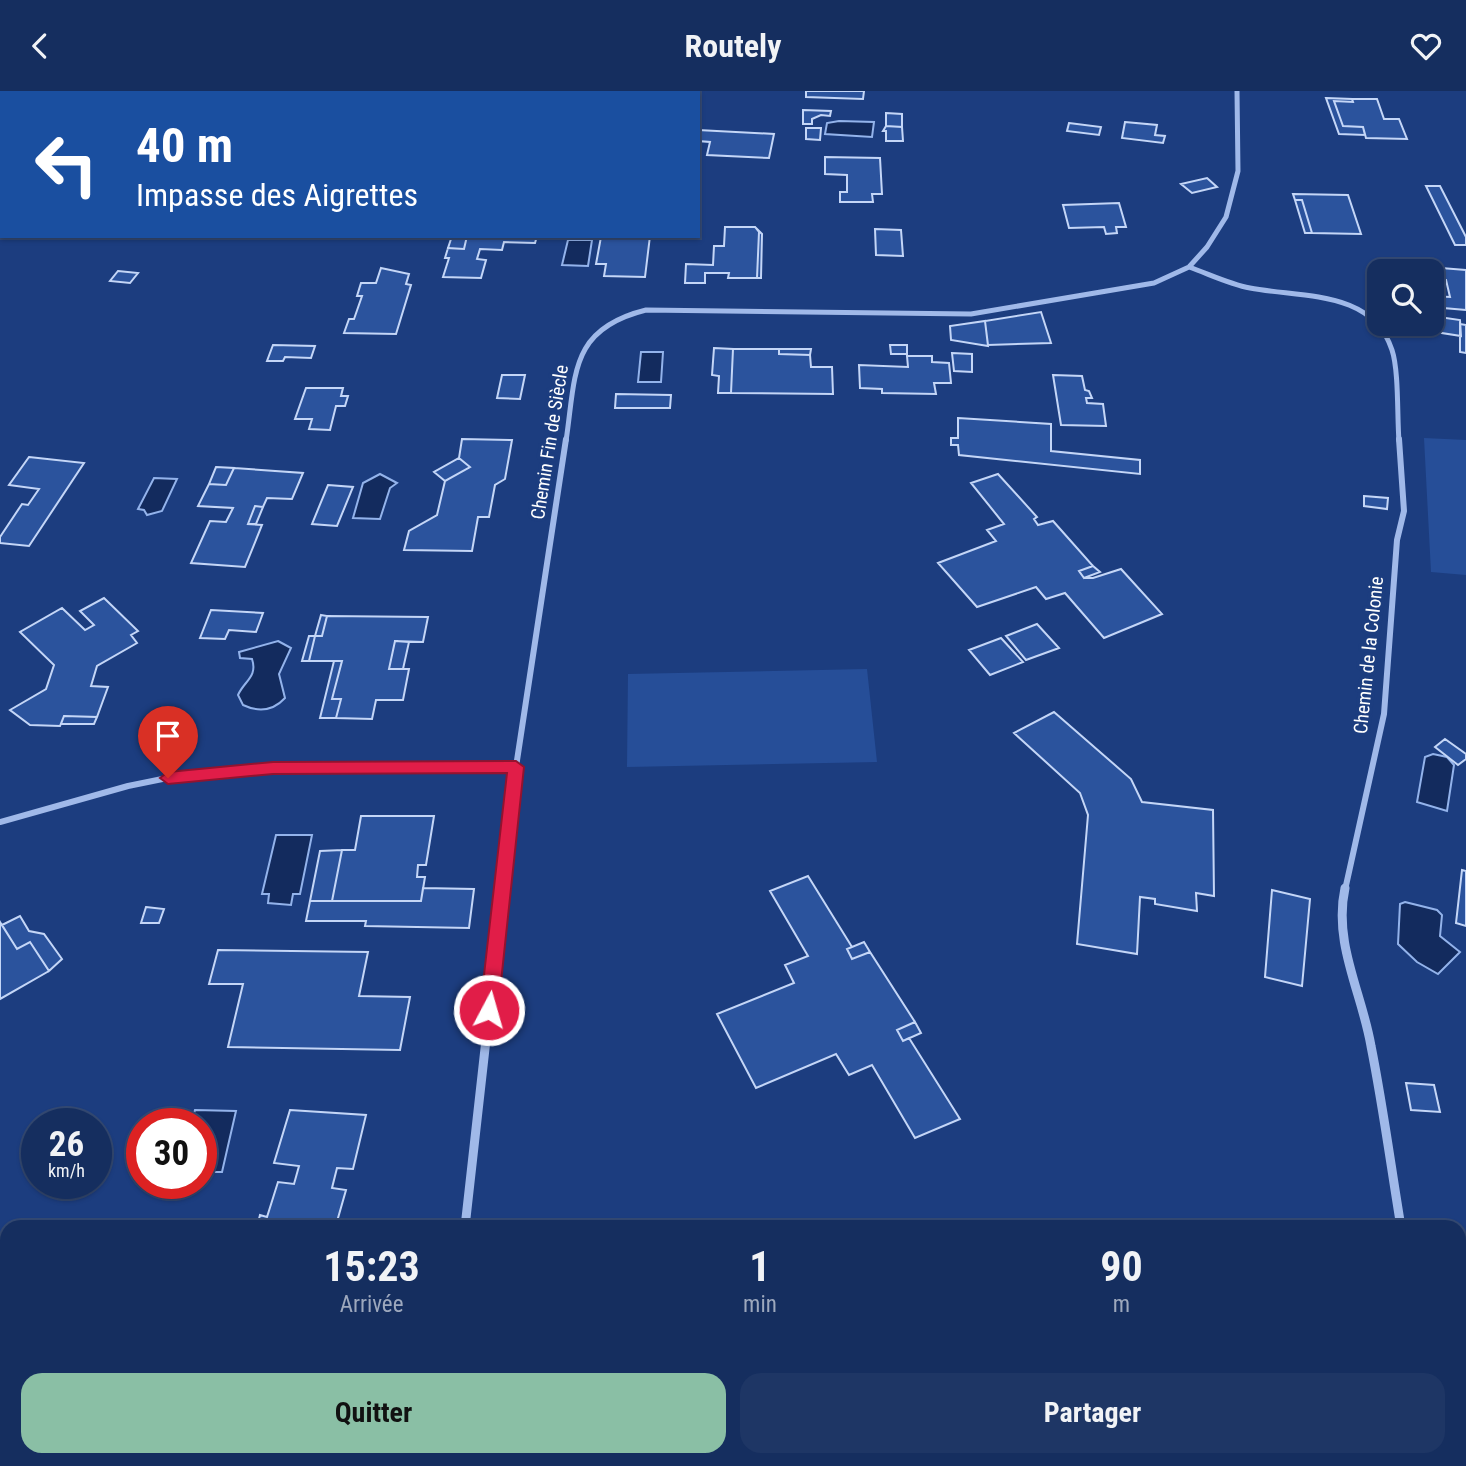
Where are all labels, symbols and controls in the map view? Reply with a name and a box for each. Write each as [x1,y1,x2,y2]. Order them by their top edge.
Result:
icon: back [21,27,59,65]
text: Routely [685,27,781,65]
icon: heart [1407,27,1445,65]
text: 40 m [136,117,233,174]
icon: left [21,119,112,210]
text: Impasse des Aigrettes [136,176,418,214]
map controls [1367,259,1444,336]
button: search [1367,259,1444,336]
street label: Chemin Fin de Siècle [526,363,573,521]
street label: Chemin de la Colonie [1349,575,1388,735]
pin [138,706,198,778]
icon: arrive [149,717,187,755]
position arrow [452,973,526,1047]
speed limit sign: 30 [126,1108,217,1199]
text: 26 [49,1124,84,1165]
text: km/h [48,1160,85,1181]
text: 15:23 [323,1242,420,1291]
text: 1 [749,1242,771,1291]
text: 90 [1100,1242,1143,1291]
text: Arrivée [340,1291,403,1318]
text: min [743,1291,777,1318]
text: m [1113,1291,1130,1318]
button: Quitter [21,1373,726,1453]
button: Partager [740,1373,1445,1453]

